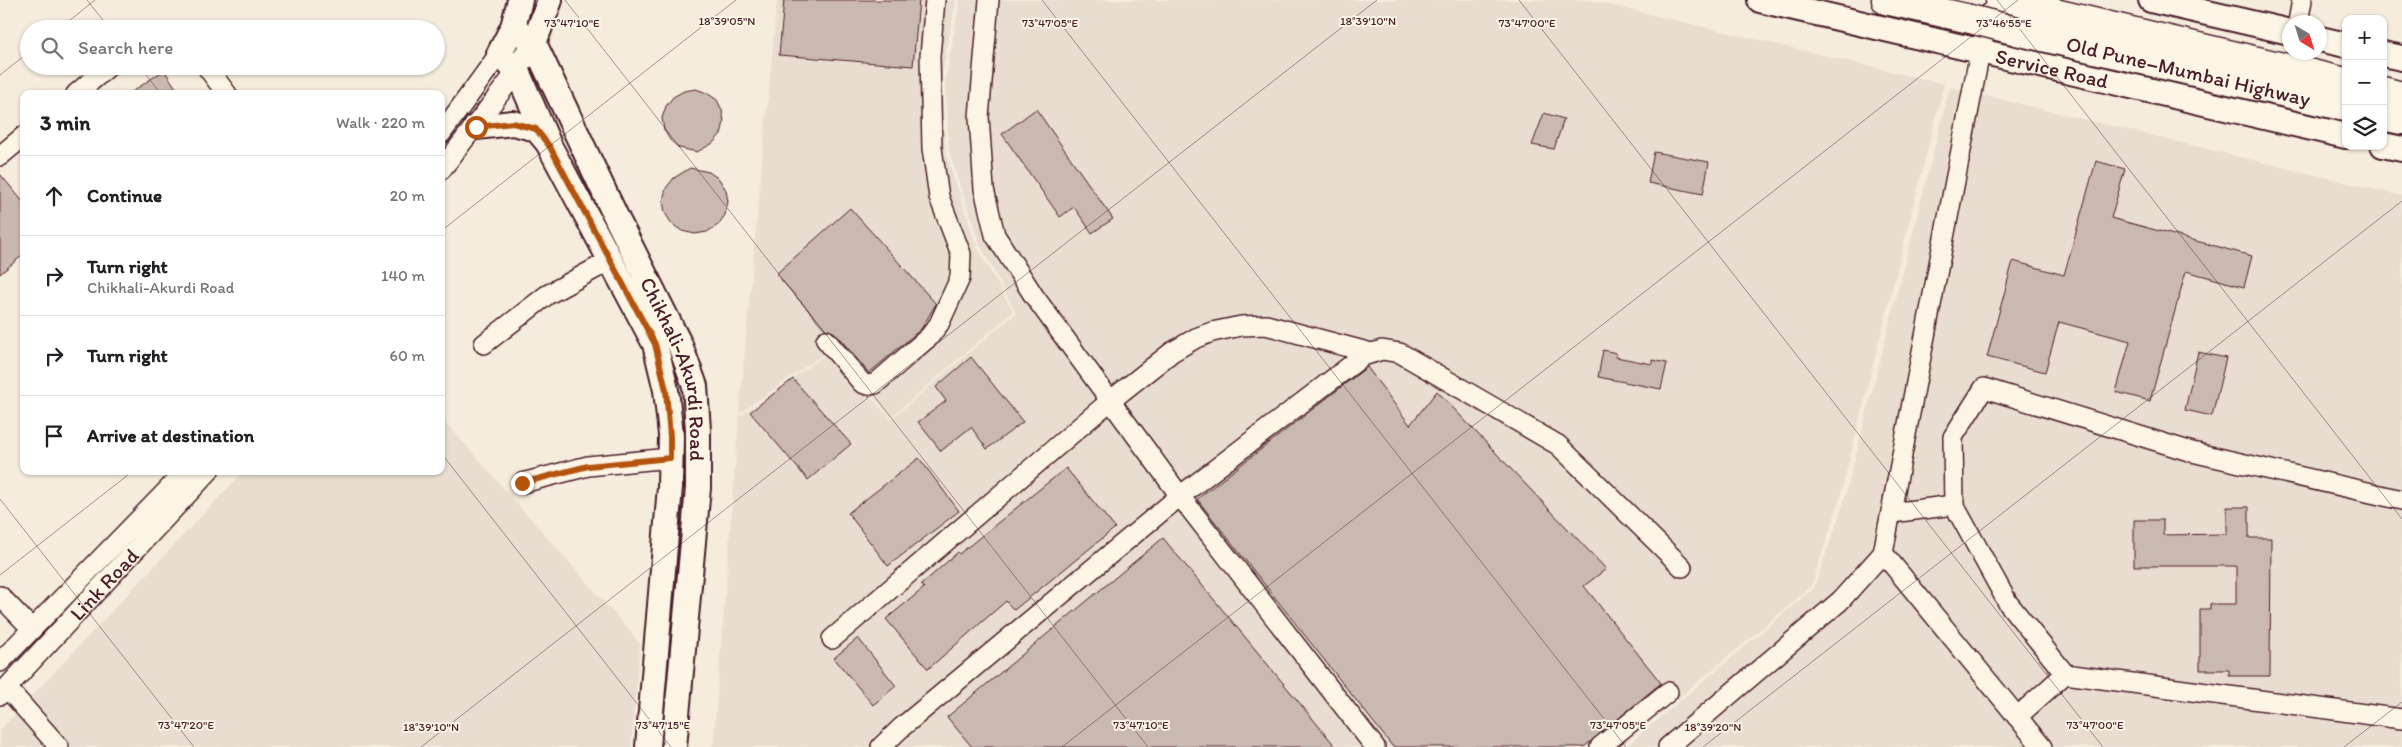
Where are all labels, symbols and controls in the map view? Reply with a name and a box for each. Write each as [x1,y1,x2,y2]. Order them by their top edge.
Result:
text: 18°39'05"N [699,14,755,28]
text: 18°39'10"N [1340,14,1396,28]
north arrow [2282,15,2327,60]
map controls [2342,15,2387,150]
button: + [2342,15,2387,60]
text: 73°47'10"E [544,16,600,30]
text: 73°47'05"E [1022,16,1078,30]
text: 73°47'00"E [1498,16,1556,30]
text: 73°46'55"E [1976,16,2032,30]
search box [20,20,445,75]
street label: Old Pune–Mumbai Highway [2064,30,2313,111]
icon: search [38,34,66,62]
text: Search here [78,36,173,59]
street label: Service Road [1993,43,2112,93]
button: − [2342,60,2387,105]
button: layers [2342,105,2387,150]
text: 3 min [40,110,90,135]
text: Walk · 220 m [336,113,425,132]
route start [465,116,488,139]
icon: ahead [40,182,68,210]
text: Continue [87,184,162,207]
text: 20 m [390,186,425,205]
text: Turn right [87,255,168,278]
icon: right [40,262,68,290]
text: 140 m [381,266,425,285]
street label: Chikhali-Akurdi Road [635,273,711,461]
text: Chikhali-Akurdi Road [87,278,234,297]
icon: right [40,342,68,370]
text: Turn right [87,344,168,367]
text: 60 m [390,346,425,365]
icon: arrive [40,422,68,450]
text: Arrive at destination [87,424,254,447]
route end [511,472,534,495]
street label: Link Road [64,542,144,625]
text: 73°47'20"E [158,718,214,732]
text: 73°47'15"E [636,718,691,732]
text: 73°47'10"E [1113,718,1169,732]
text: 73°47'05"E [1590,718,1646,732]
text: 73°47'00"E [2066,718,2124,732]
text: 18°39'10"N [403,720,459,734]
text: 18°39'20"N [1685,720,1741,734]

